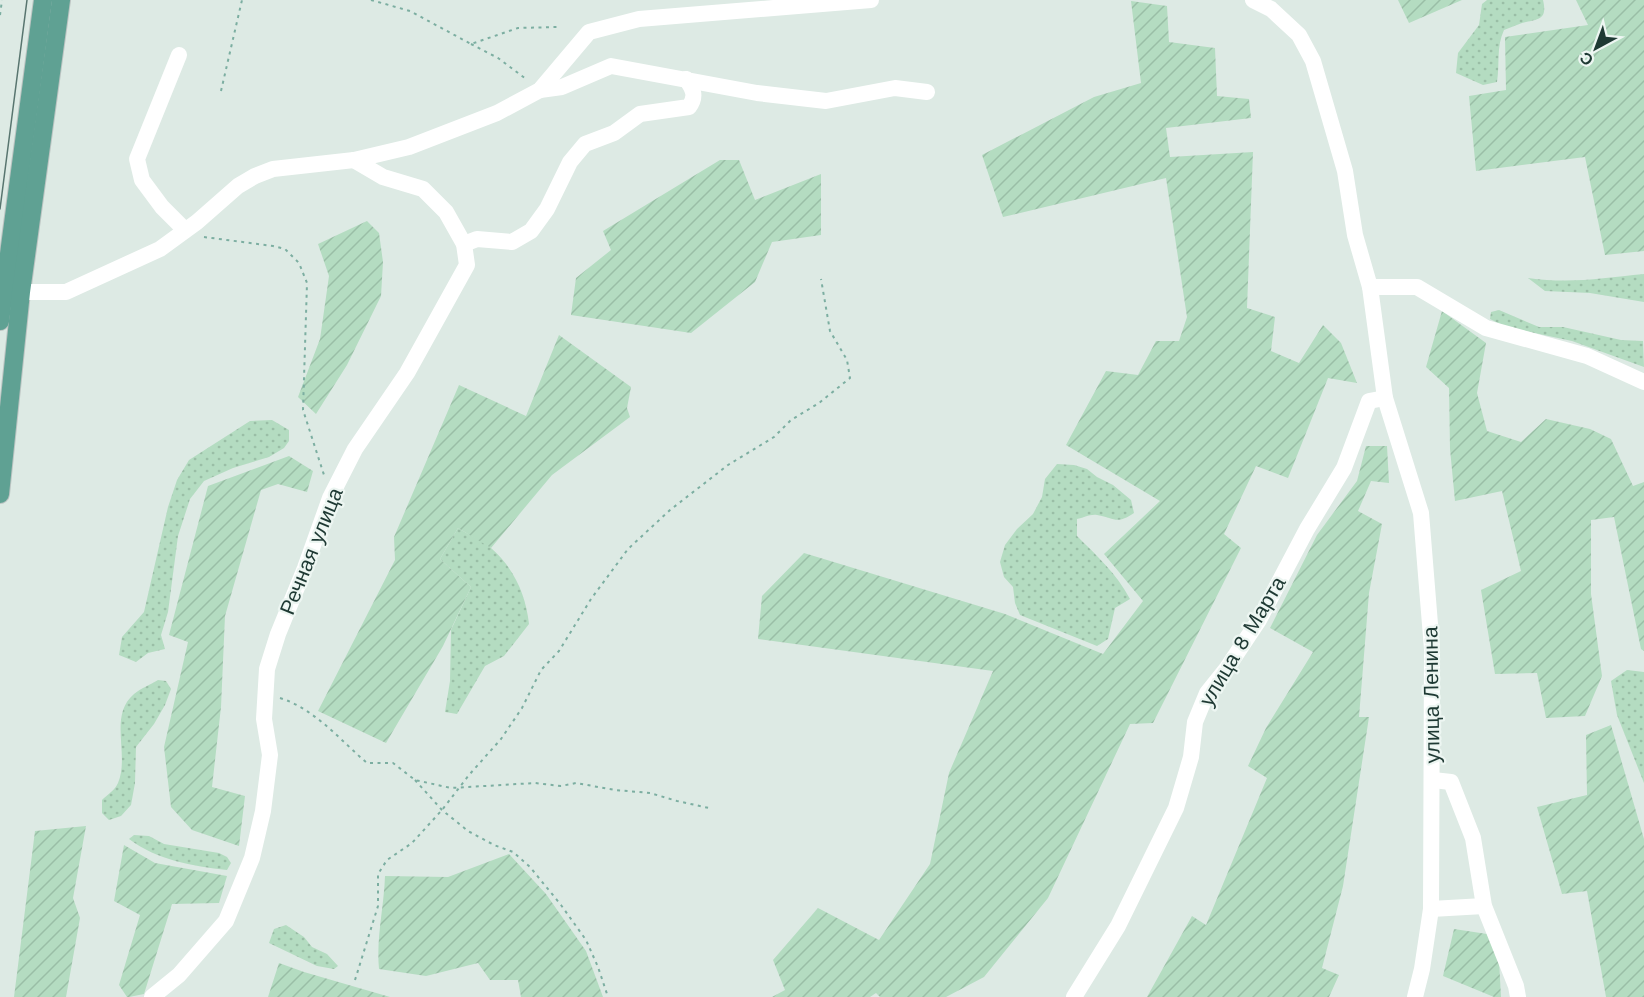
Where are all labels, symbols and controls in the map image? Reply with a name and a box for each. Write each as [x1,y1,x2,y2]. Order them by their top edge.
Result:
north arrow [1566,18,1626,78]
text: С [1576,48,1597,70]
street label: Речная улица [274,484,348,618]
street label: улица 8 Марта [1194,571,1291,710]
street label: улица Ленина [1417,626,1445,764]

